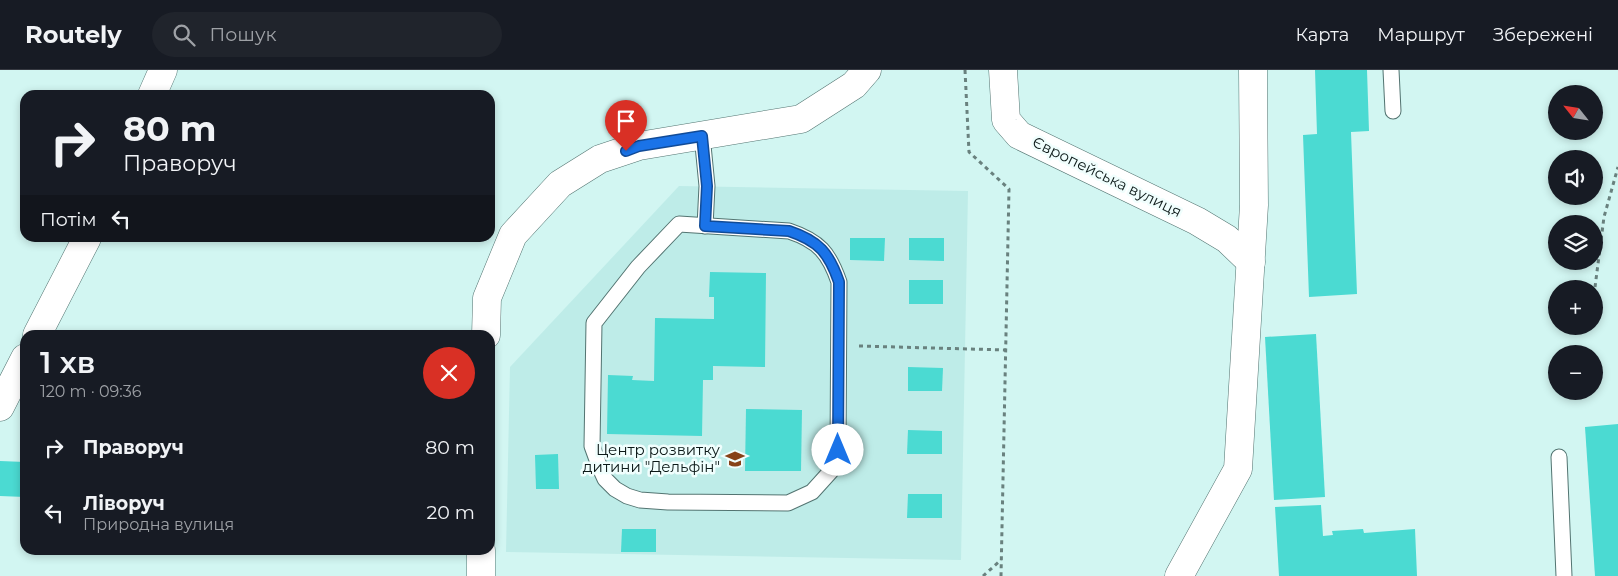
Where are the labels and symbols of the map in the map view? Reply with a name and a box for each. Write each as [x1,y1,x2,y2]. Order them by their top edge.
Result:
north arrow [1548,85,1602,140]
pin [605,100,647,151]
street label: Європейська вулиця [1029,132,1185,221]
position arrow [811,423,863,475]
place label: Центр розвитку дитини "Дельфін" [583,440,721,476]
school or university icon: Центр розвитку дитини "Дельфін" [724,448,746,470]

